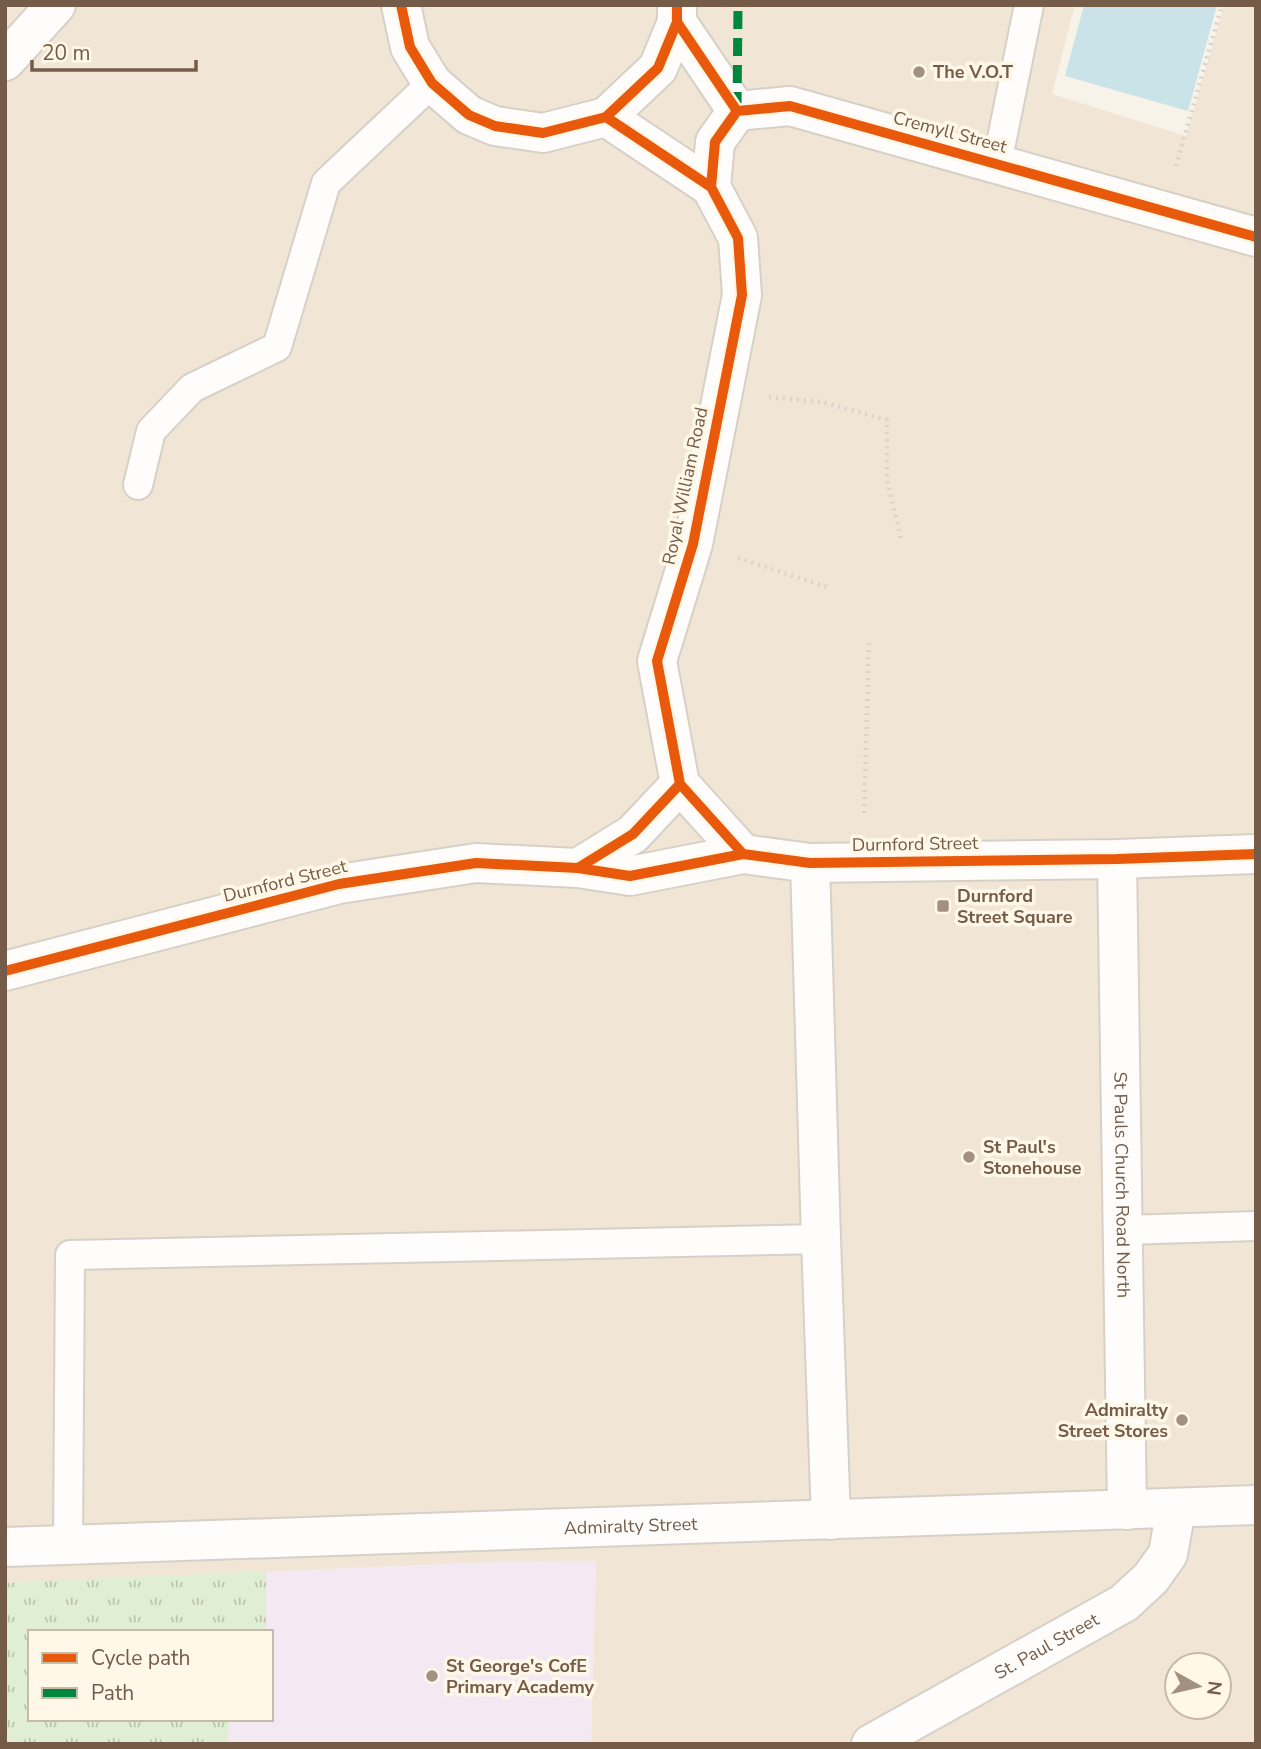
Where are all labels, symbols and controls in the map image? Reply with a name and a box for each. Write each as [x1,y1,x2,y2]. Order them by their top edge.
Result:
scale bar [32,28,196,72]
text: 20 m [42,39,91,67]
place label: The V.O.T [933,60,1014,84]
marker: The V.O.T [911,64,927,80]
street label: Cremyll Street [890,105,1010,159]
street label: Royal William Road [657,405,713,567]
street label: Durnford Street [852,831,979,857]
street label: Durnford Street [221,854,350,908]
place label: Durnford Street Square [957,884,1073,929]
marker: Durnford Street Square [935,898,951,914]
street label: St Pauls Church Road North [1108,1072,1136,1298]
place label: St Paul's Stonehouse [983,1135,1082,1180]
marker: St Paul's Stonehouse [961,1149,977,1165]
place label: Admiralty Street Stores [1058,1398,1169,1443]
marker: Admiralty Street Stores [1174,1412,1190,1428]
street label: Admiralty Street [563,1512,699,1540]
street label: St. Paul Street [990,1607,1104,1685]
legend [28,1630,273,1721]
text: Cycle path [91,1644,190,1672]
north arrow [1163,1651,1233,1721]
place label: St George's CofE Primary Academy [446,1654,595,1699]
marker: St George's CofE Primary Academy [424,1668,440,1684]
text: Path [91,1679,134,1707]
text: N [1200,1679,1228,1697]

